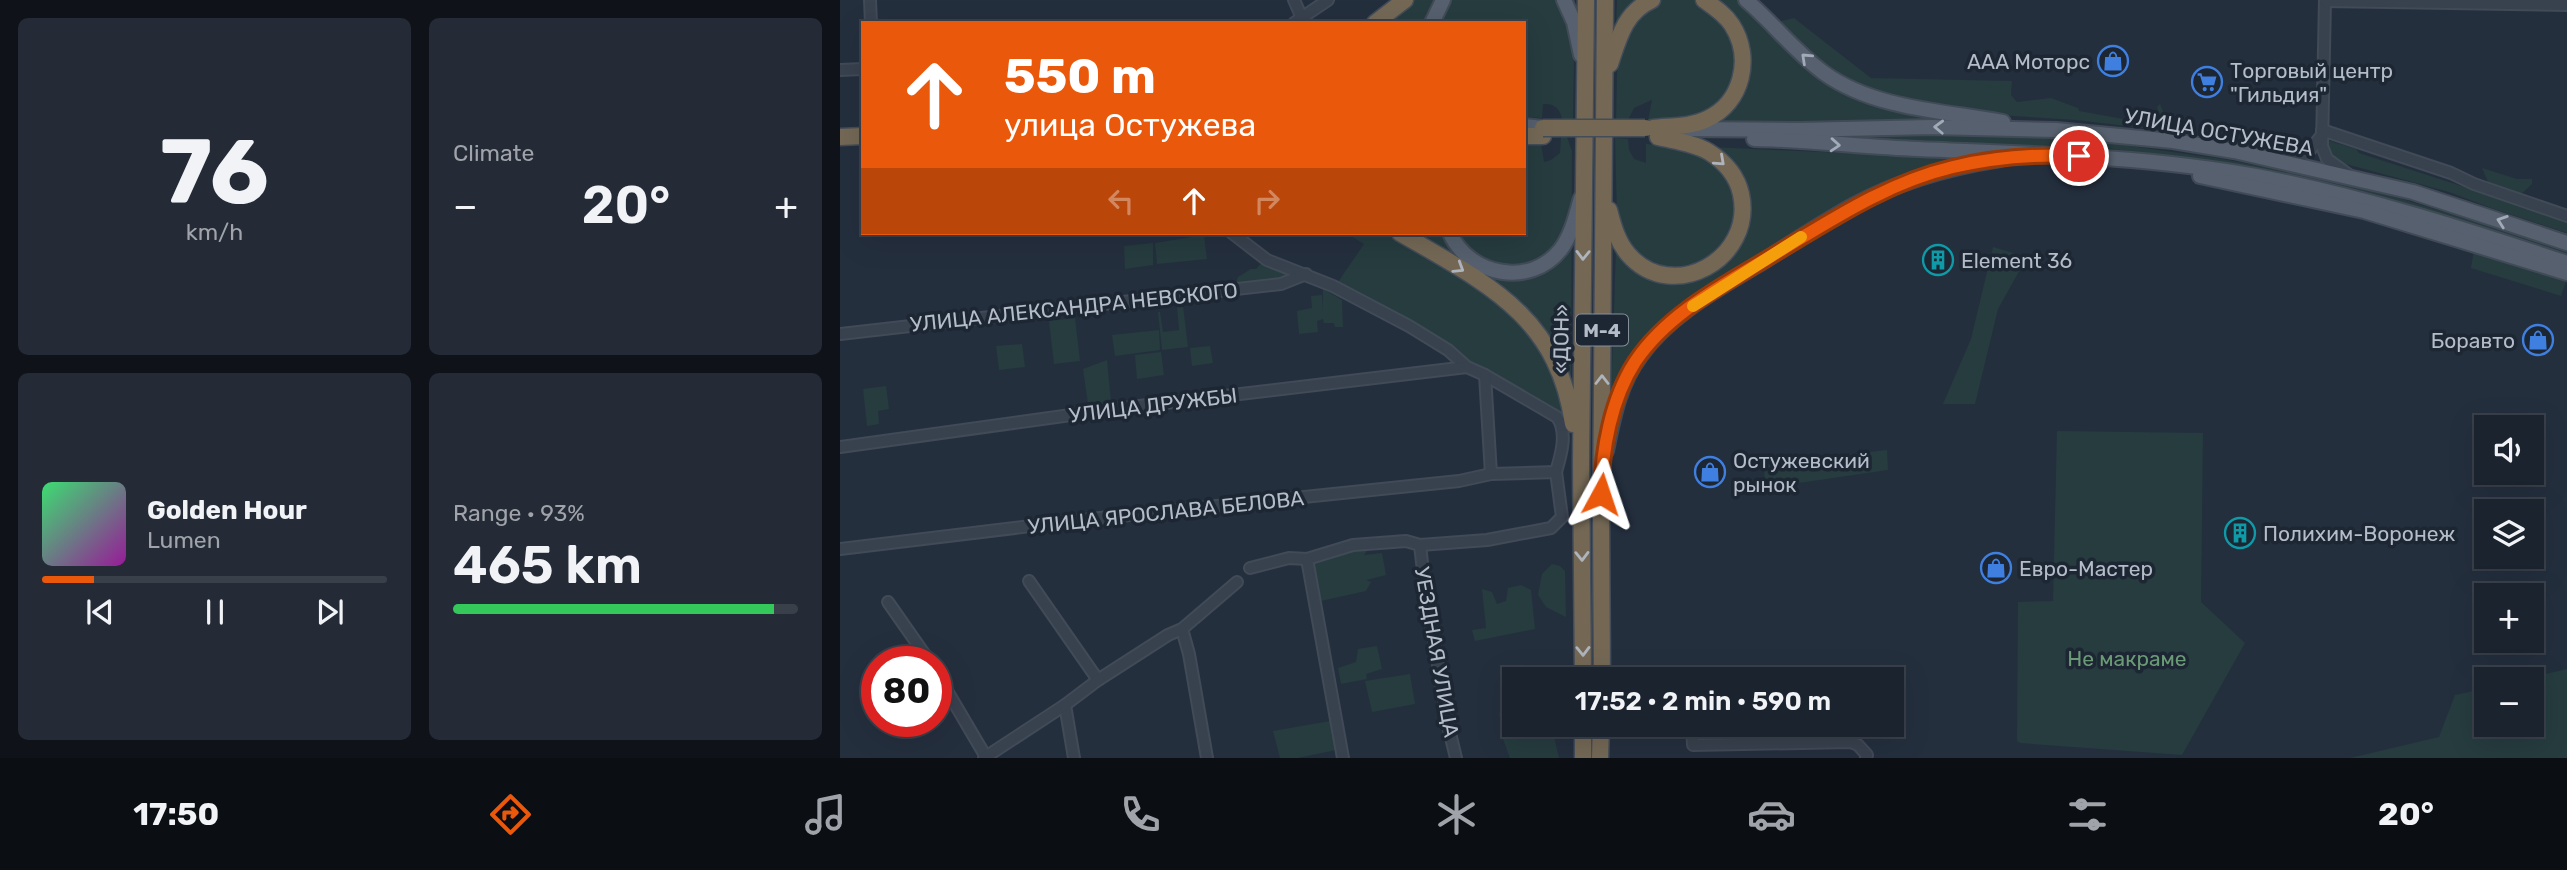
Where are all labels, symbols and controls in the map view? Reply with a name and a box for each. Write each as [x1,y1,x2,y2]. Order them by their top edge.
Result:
shop icon: ААА Моторс [2096,44,2130,78]
text: 550 m [1004,47,1156,105]
icon: ahead [889,49,980,140]
place label: ААА Моторс [1967,49,2090,74]
one-way arrow [1801,54,1814,66]
place label: Торговый центр "Гильдия" [2230,58,2393,107]
supermarket icon: Торговый центр "Гильдия" [2190,65,2224,99]
street label: УЛИЦА ОСТУЖЕВА [2123,103,2315,161]
text: улица Остужева [1004,106,1256,144]
text: 76 [160,118,269,226]
one-way arrow [1933,119,1944,135]
pin [2049,126,2109,186]
one-way arrow [1830,137,1841,152]
icon: arrive [2060,137,2098,175]
text: Climate [453,139,534,167]
one-way arrow [1712,153,1725,166]
text: 20° [582,174,670,236]
icon: left [1102,182,1140,220]
icon: ahead [1175,182,1213,220]
icon: right [1248,182,1286,220]
text: − [453,183,478,229]
text: + [774,183,798,229]
one-way arrow [2497,215,2509,229]
text: km/h [186,218,243,246]
building icon: Element 36 [1921,243,1955,277]
place label: Element 36 [1961,248,2072,273]
one-way arrow [1575,250,1591,261]
one-way arrow [1451,260,1464,273]
street label: УЛИЦА АЛЕКСАНДРА НЕВСКОГО [909,277,1239,337]
street label: «ДОН» [1548,304,1574,374]
road number: М-4 [1576,314,1628,346]
shop icon: Боравто [2521,323,2555,357]
place label: Боравто [2431,328,2515,353]
one-way arrow [1594,374,1610,384]
street label: УЛИЦА ДРУЖБЫ [1068,382,1238,428]
map controls [2474,415,2544,737]
button: sound [2474,415,2544,485]
place label: Остужевский рынок [1733,448,1870,497]
shop icon: Остужевский рынок [1693,455,1727,489]
position arrow [1564,457,1638,531]
street label: УЛИЦА ЯРОСЛАВА БЕЛОВА [1027,485,1305,539]
text: Golden Hour [147,495,307,526]
text: Range · 93% [453,499,585,527]
button: layers [2474,499,2544,569]
building icon: Полихим-Воронеж [2223,516,2257,550]
place label: Полихим-Воронеж [2263,521,2455,546]
text: Lumen [147,526,221,554]
text: 465 km [453,534,642,596]
one-way arrow [1574,551,1590,562]
shop icon: Евро-Мастер [1979,551,2013,585]
place label: Евро-Мастер [2019,556,2153,581]
street label: УЕЗДНАЯ УЛИЦА [1410,565,1464,739]
button: + [2474,583,2544,653]
icon: previous [81,593,119,631]
icon: pause [196,593,234,631]
icon: next [311,593,349,631]
speed limit sign: 80 [861,646,952,737]
one-way arrow [1575,646,1591,657]
park label: Не макраме [2067,646,2187,671]
button: − [2474,667,2544,737]
text: 17:52 · 2 min · 590 m [1575,686,1831,717]
icon: directions [486,790,535,839]
icon: music [801,790,850,839]
icon: phone [1116,790,1165,839]
icon: climate [1432,790,1481,839]
icon: car [1747,790,1796,839]
icon: filters [2063,790,2112,839]
text: 17:50 [133,795,219,833]
text: 20° [2378,795,2434,833]

